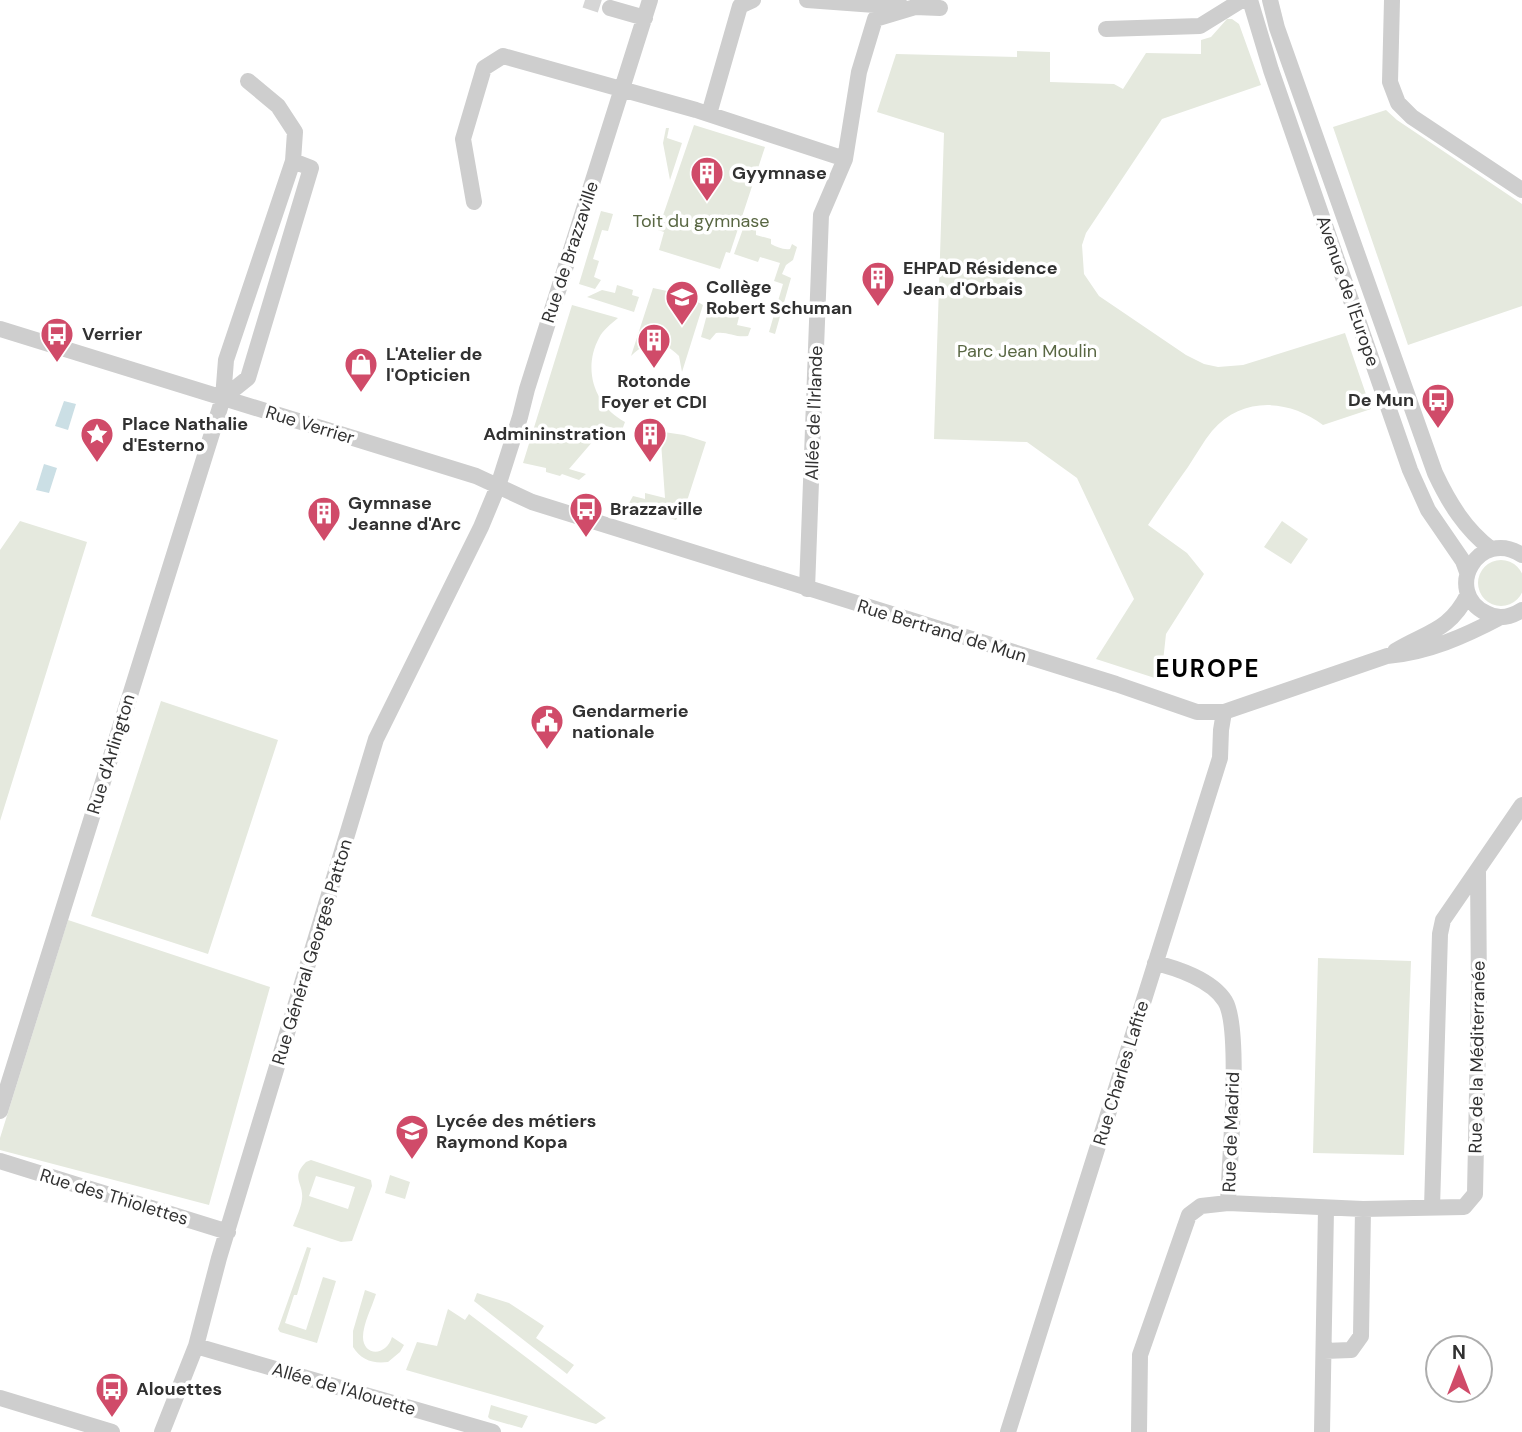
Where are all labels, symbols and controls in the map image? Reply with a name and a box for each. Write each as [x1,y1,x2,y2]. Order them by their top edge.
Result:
building icon: Gyymnase [688,154,726,203]
place label: Gyymnase [732,161,827,185]
street label: Rue de Brazzaville [536,178,604,326]
park label: Toit du gymnase [632,209,770,233]
street label: Avenue de l'Europe [1311,212,1385,370]
place label: EHPAD Résidence Jean d'Orbais [903,256,1058,301]
building icon: EHPAD Résidence Jean d'Orbais [859,259,897,308]
place label: Collège Robert Schuman [706,275,852,320]
school or university icon: Collège Robert Schuman [663,278,701,327]
bus stop icon: Verrier [38,315,76,364]
building icon: Rotonde Foyer et CDI [635,321,673,370]
place label: Verrier [82,322,142,346]
park label: Parc Jean Moulin [957,339,1097,363]
place label: L'Atelier de l'Opticien [386,342,483,387]
shop icon: L'Atelier de l'Opticien [342,345,380,394]
street label: Allée de l'Irlande [800,345,828,481]
place label: Rotonde Foyer et CDI [601,369,707,414]
bus stop icon: De Mun [1419,381,1457,430]
place label: De Mun [1348,388,1414,412]
street label: Rue Verrier [263,400,358,450]
place label: Place Nathalie d'Esterno [122,412,248,457]
place icon: Place Nathalie d'Esterno [78,415,116,464]
building icon: Admininstration [631,415,669,464]
place label: Admininstration [483,422,626,446]
bus stop icon: Brazzaville [567,490,605,539]
place label: Gymnase Jeanne d'Arc [348,491,462,536]
building icon: Gymnase Jeanne d'Arc [305,494,343,543]
place label: Brazzaville [610,497,703,521]
street label: Rue Bertrand de Mun [854,594,1030,668]
district label: EUROPE [1155,653,1261,684]
street label: Rue d'Arlington [81,691,141,817]
place label: Gendarmerie nationale [572,699,689,744]
public building icon: Gendarmerie nationale [528,702,566,751]
street label: Rue Général Georges Patton [266,836,358,1068]
street label: Rue de la Méditerranée [1463,960,1491,1154]
street label: Rue Charles Lafite [1088,998,1154,1148]
street label: Rue de Madrid [1217,1071,1245,1193]
place label: Lycée des métiers Raymond Kopa [436,1109,596,1154]
school or university icon: Lycée des métiers Raymond Kopa [393,1112,431,1161]
street label: Rue des Thiolettes [37,1163,191,1231]
north arrow [1424,1334,1494,1404]
text: N [1452,1340,1466,1365]
street label: Allée de l'Alouette [269,1357,419,1421]
bus stop icon: Alouettes [93,1370,131,1419]
place label: Alouettes [136,1377,222,1401]

